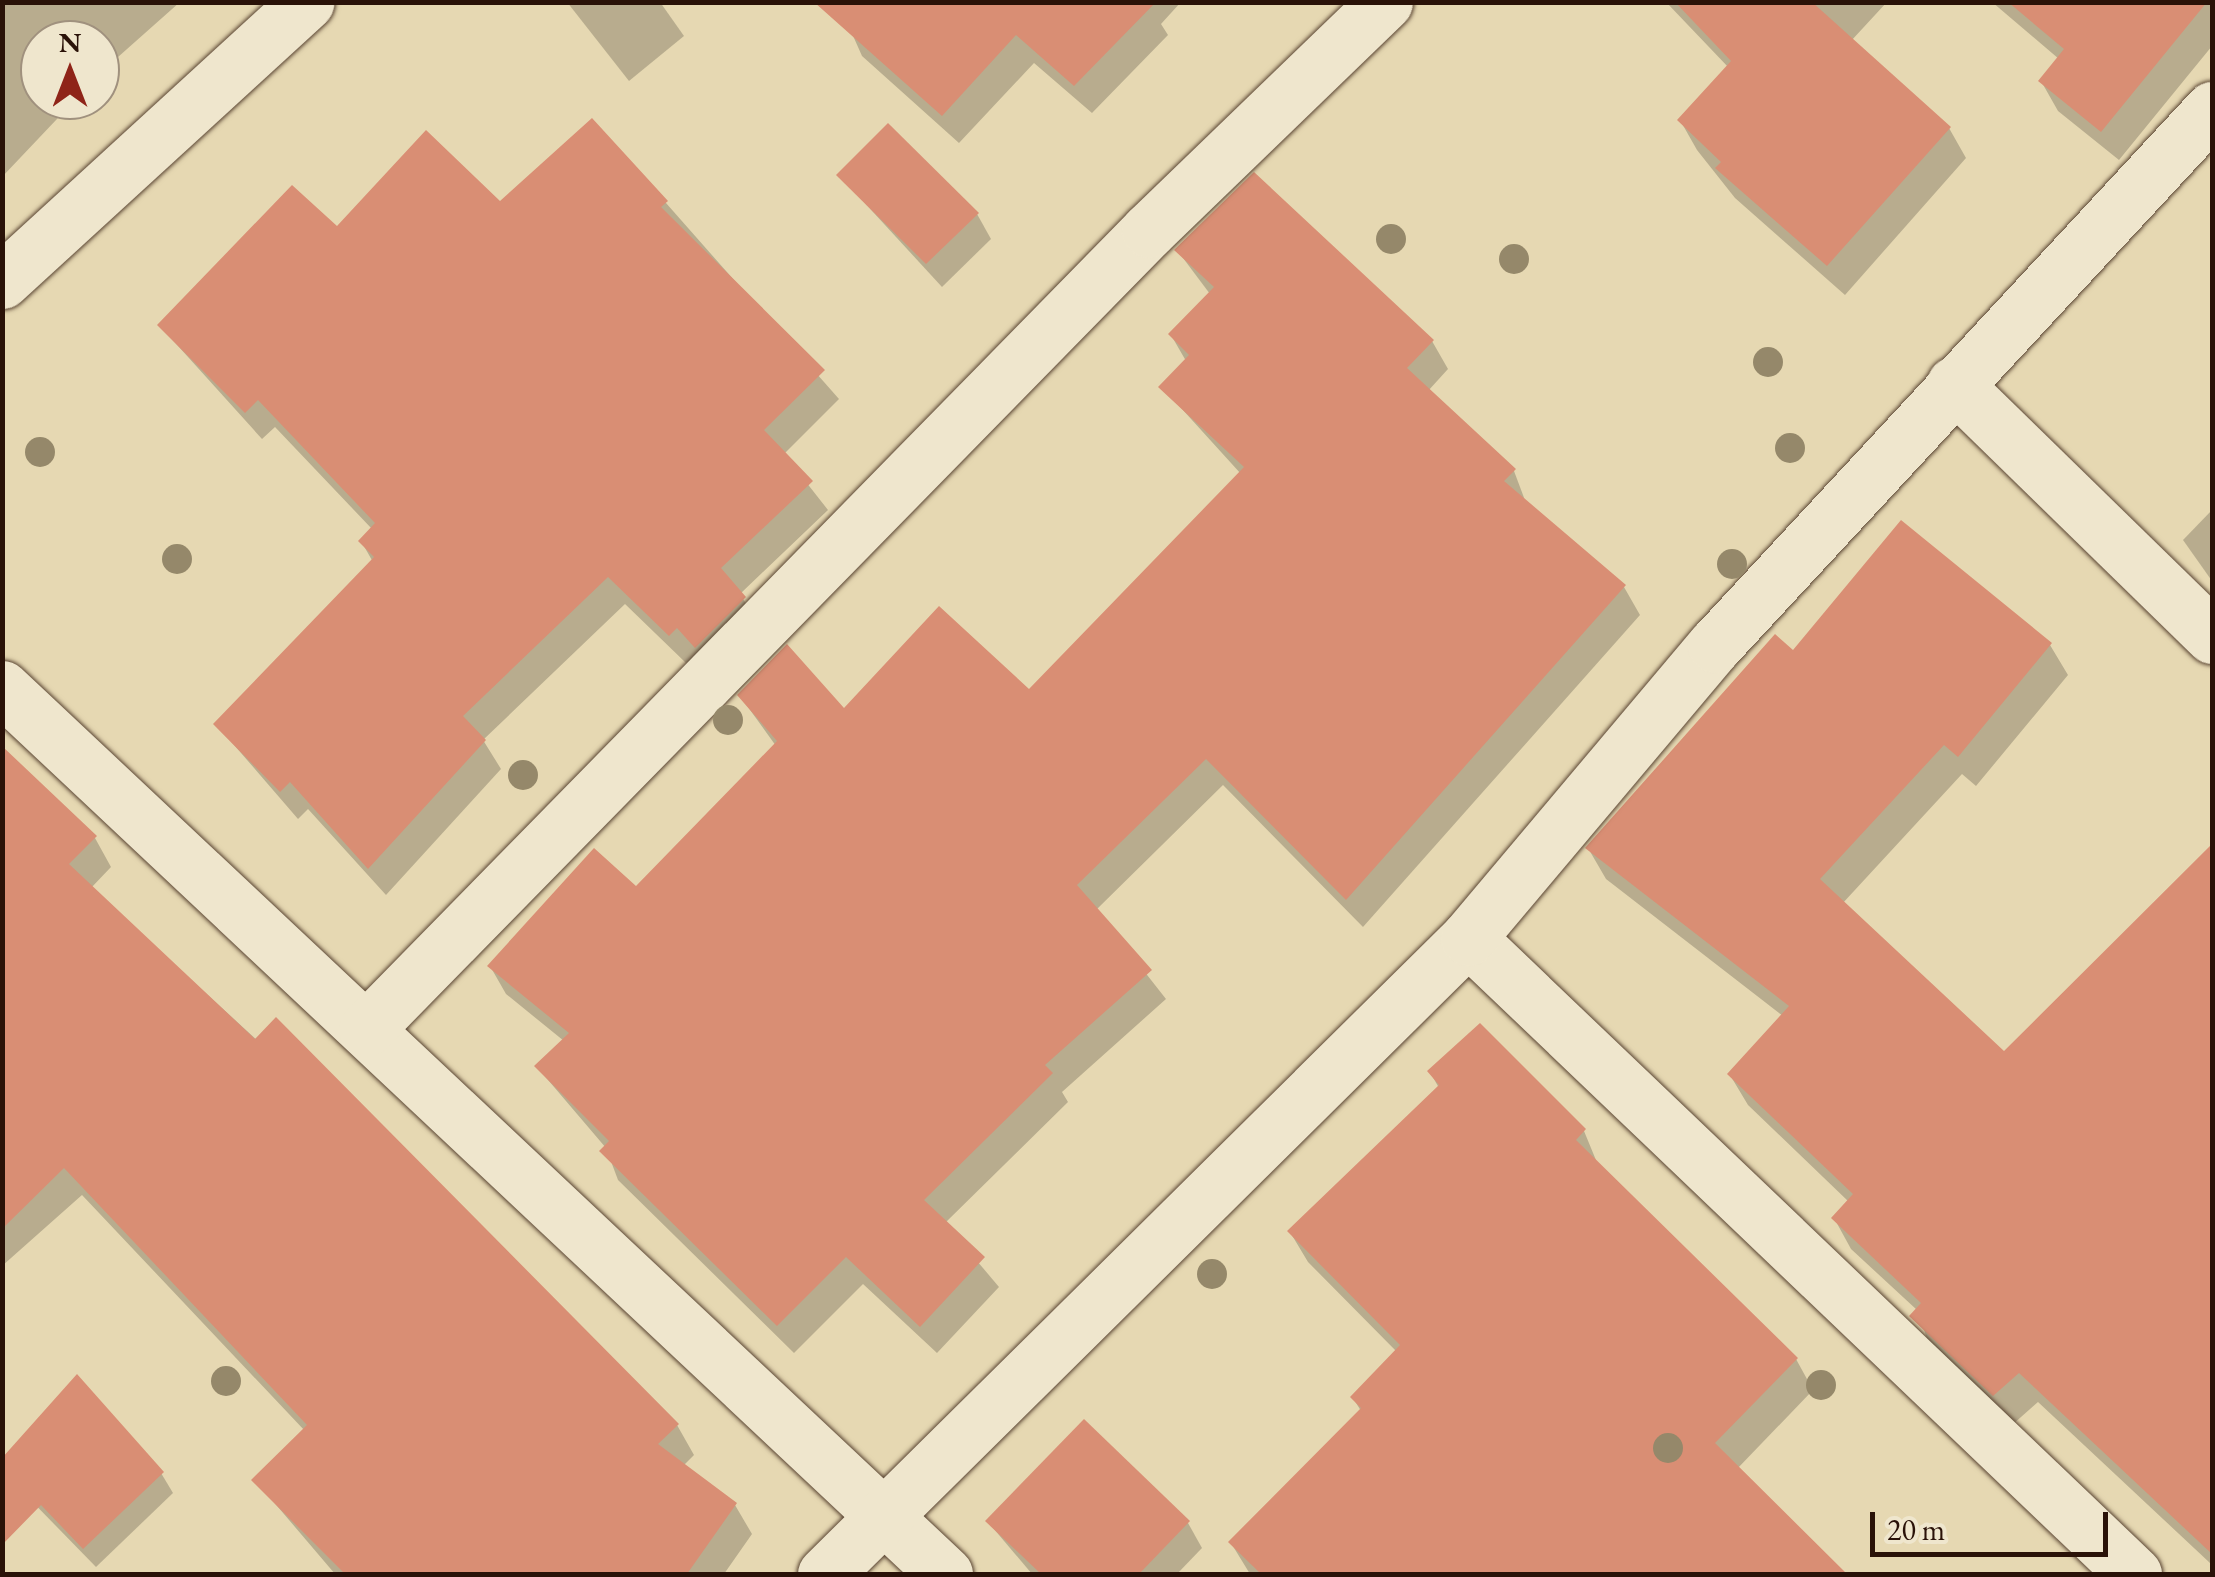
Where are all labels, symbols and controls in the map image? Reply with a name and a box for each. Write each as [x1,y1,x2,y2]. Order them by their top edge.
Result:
north arrow [20,20,120,120]
text: N [59,24,81,60]
scale bar [1875,1492,2112,1554]
text: 20 m [1887,1510,1945,1549]

